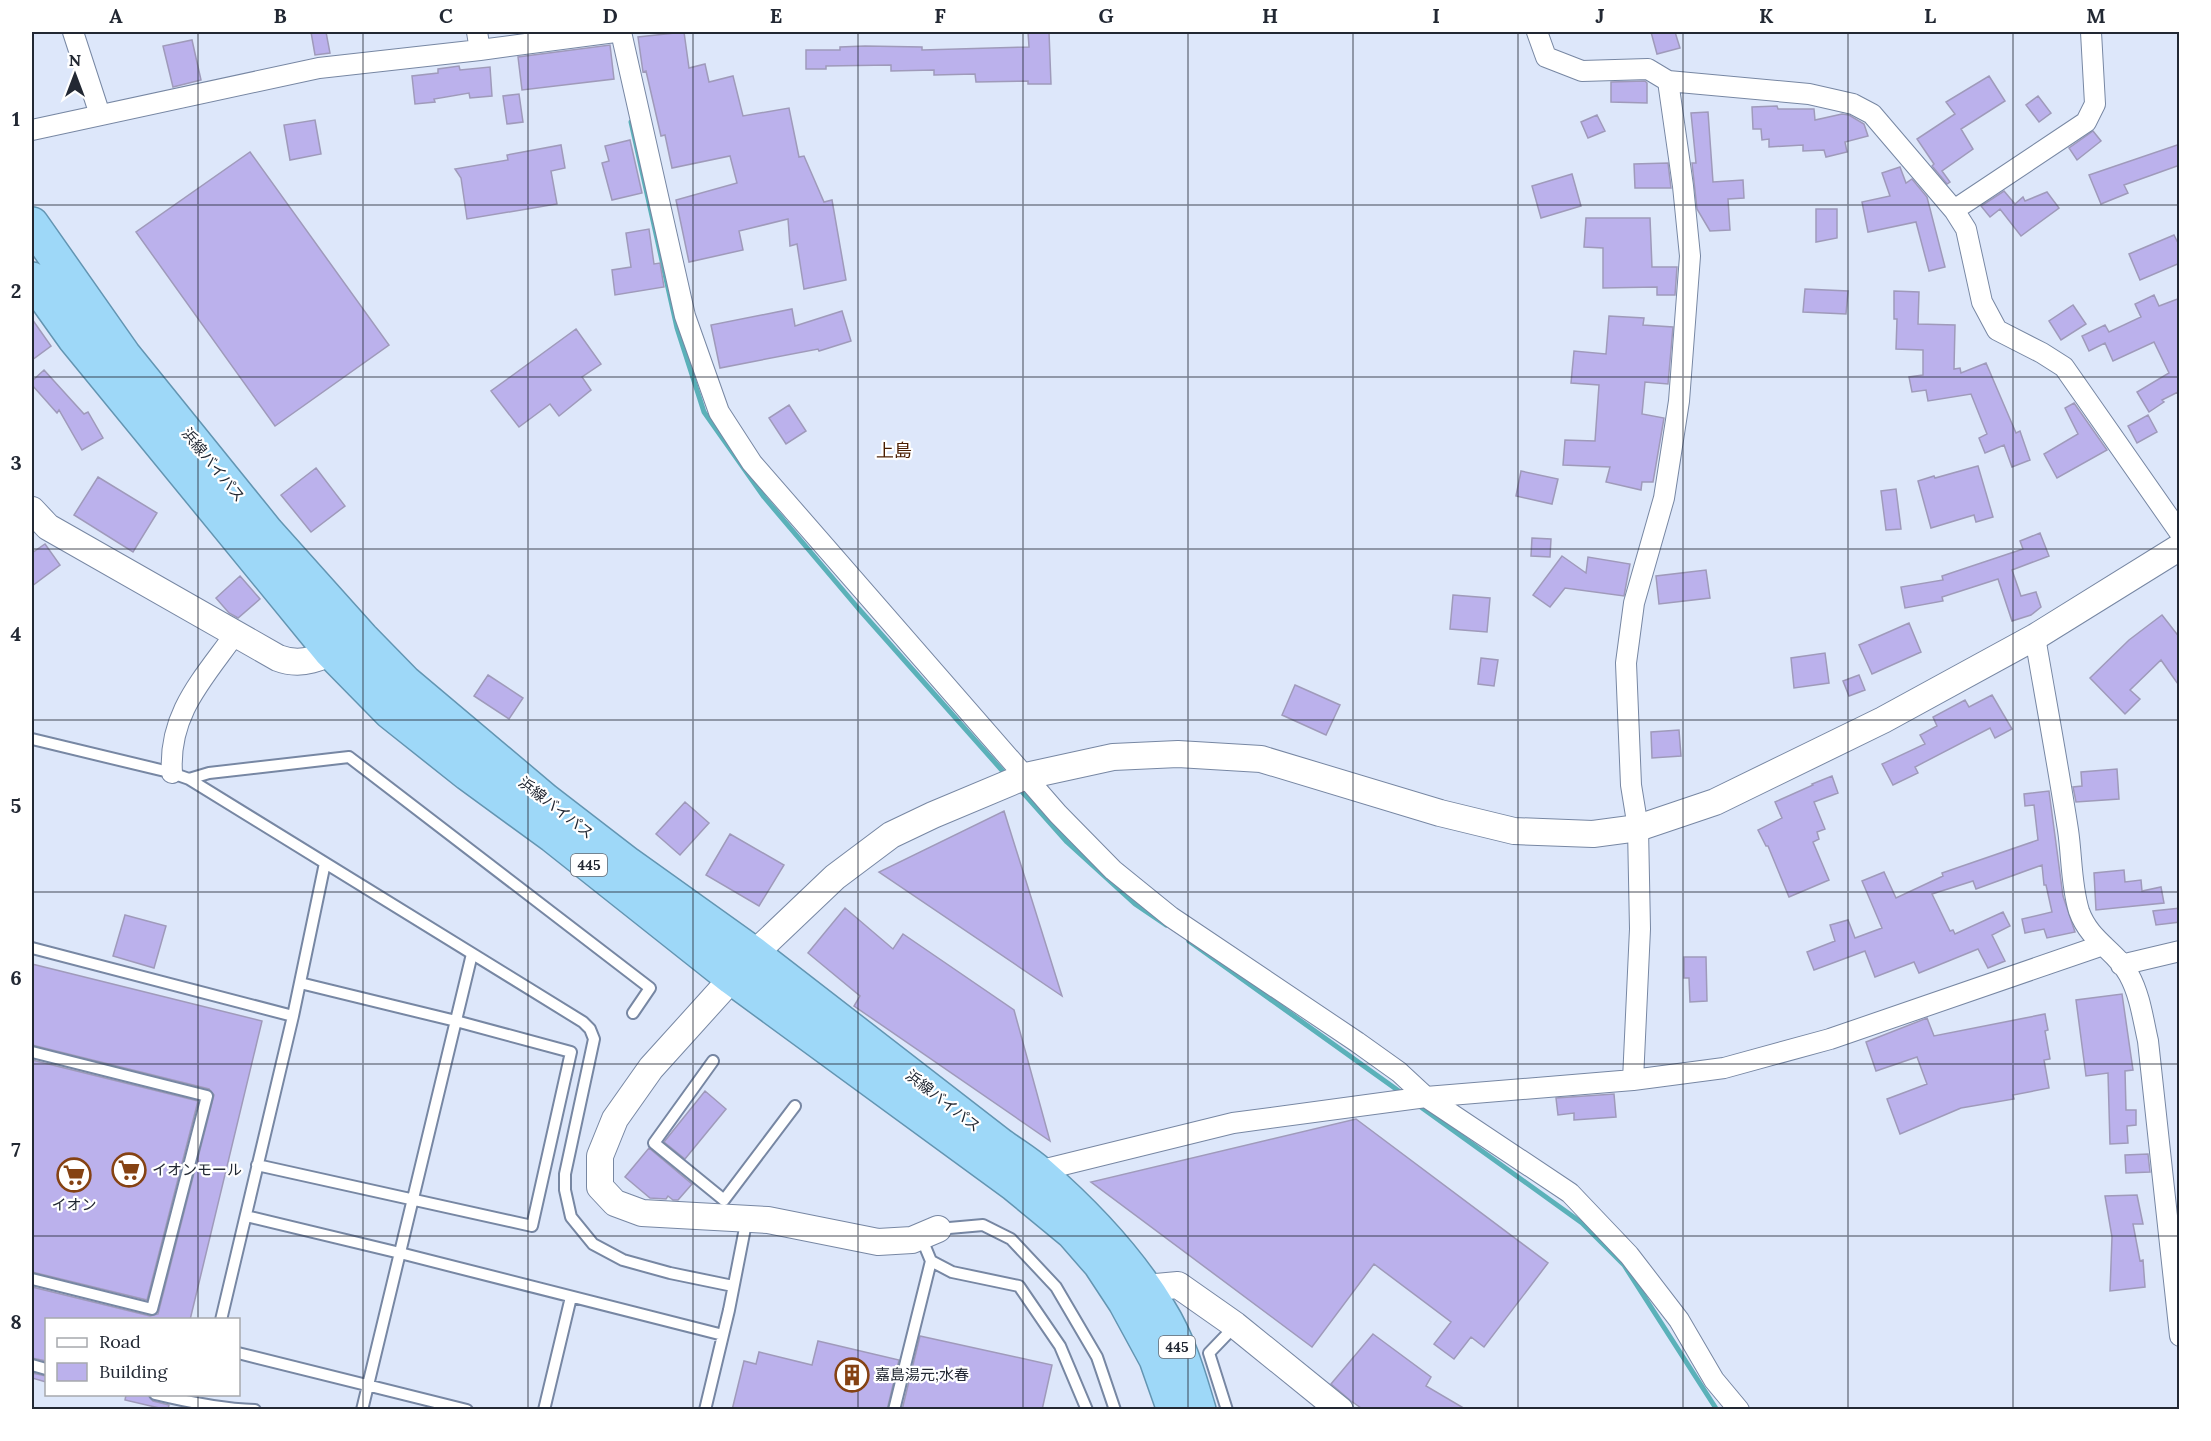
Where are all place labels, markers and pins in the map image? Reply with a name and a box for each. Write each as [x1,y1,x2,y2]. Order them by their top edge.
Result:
supermarket icon: イオンモール [111,1152,147,1188]
supermarket icon: イオン [56,1157,92,1193]
place label: イオンモール [152,1160,242,1179]
place label: イオン [51,1195,97,1214]
building icon: 嘉島湯元;水春 [834,1357,870,1393]
place label: 嘉島湯元;水春 [875,1365,969,1384]

